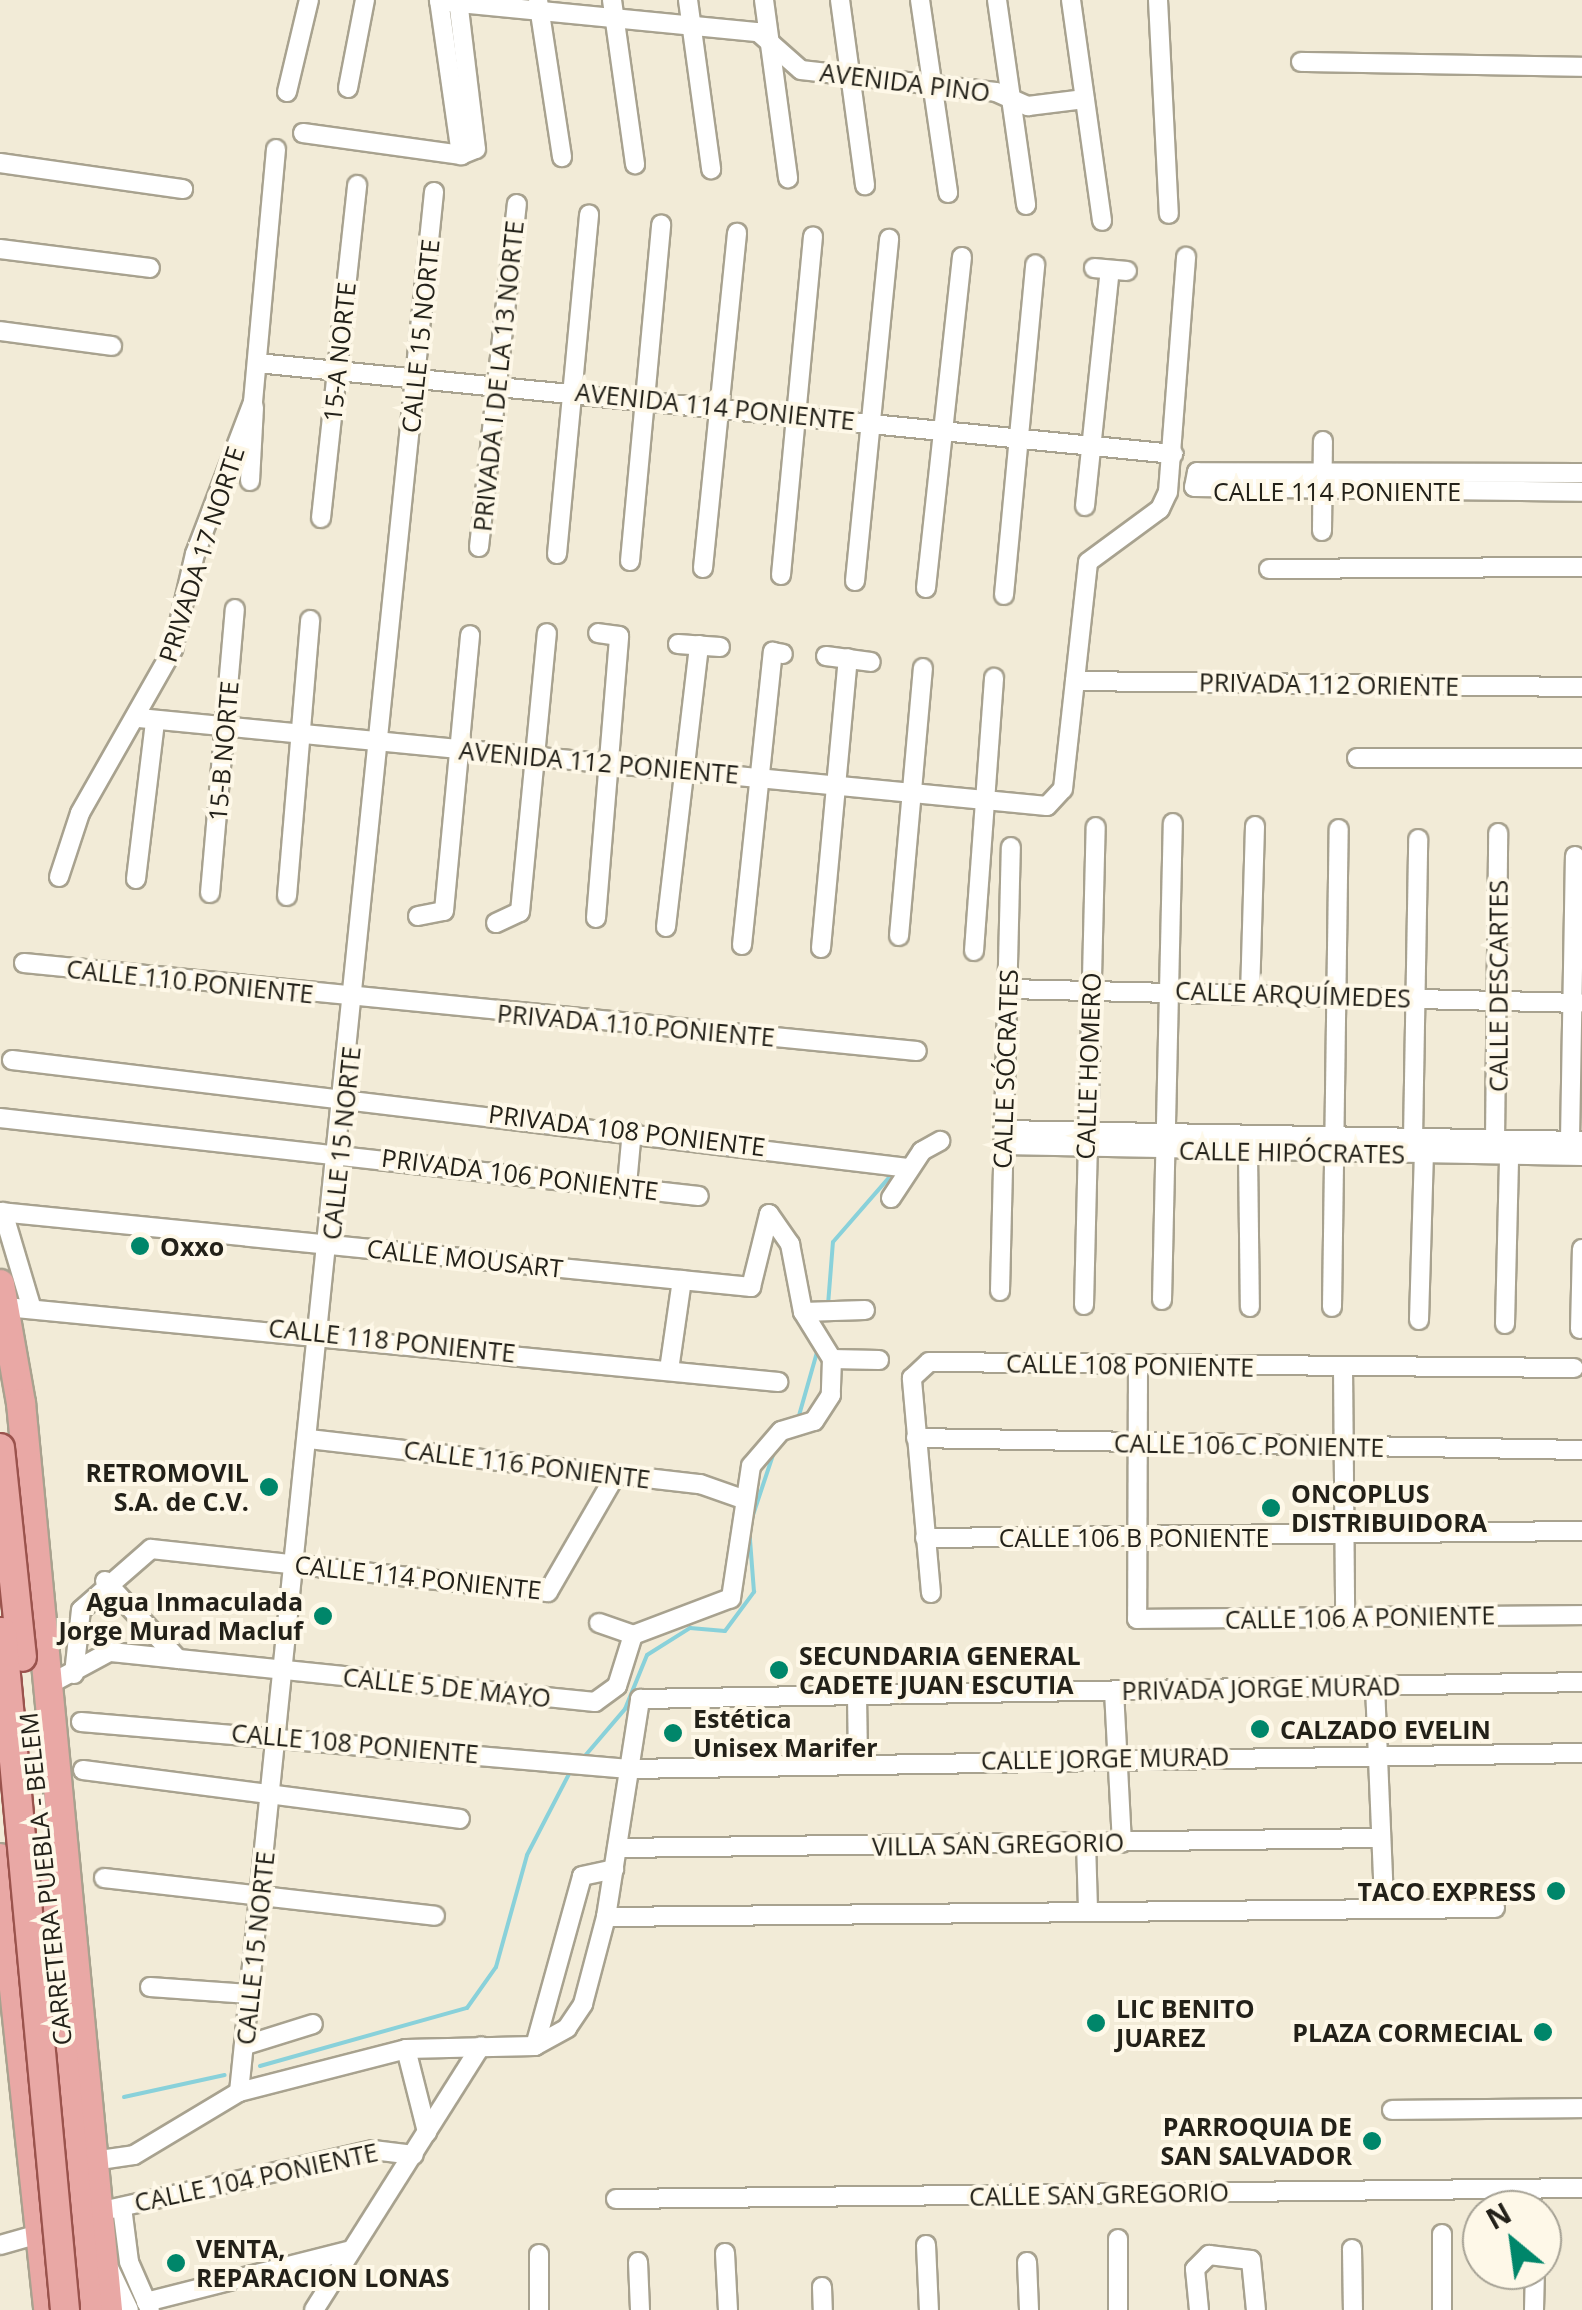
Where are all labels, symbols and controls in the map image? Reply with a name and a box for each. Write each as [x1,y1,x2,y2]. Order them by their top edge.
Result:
street label: AVENIDA PINO [818,57,992,107]
street label: PRIVADA I DE LA 13 NORTE [467,219,529,533]
street label: CALLE 15 NORTE [395,238,445,434]
street label: 15-A NORTE [317,281,361,423]
street label: AVENIDA 114 PONIENTE [574,376,856,436]
street label: PRIVADA 17 NORTE [152,442,250,666]
street label: CALLE 114 PONIENTE [1213,476,1461,506]
street label: PRIVADA 112 ORIENTE [1199,667,1459,701]
street label: 15-B NORTE [202,680,244,822]
street label: AVENIDA 112 PONIENTE [458,735,740,789]
street label: CALLE DESCARTES [1483,880,1513,1092]
street label: CALLE 110 PONIENTE [65,953,315,1009]
street label: CALLE SÓCRATES [987,969,1023,1169]
street label: CALLE HOMERO [1070,972,1106,1160]
street label: CALLE ARQUÍMEDES [1175,975,1411,1013]
street label: PRIVADA 110 PONIENTE [496,998,776,1052]
street label: CALLE 15 NORTE [316,1045,366,1241]
street label: PRIVADA 108 PONIENTE [487,1098,767,1162]
street label: CALLE HIPÓCRATES [1179,1135,1405,1169]
street label: PRIVADA 106 PONIENTE [380,1142,660,1206]
place label: Oxxo [160,1231,224,1261]
street label: CALLE MOUSART [366,1233,564,1283]
marker: Oxxo [129,1235,151,1257]
street label: CALLE 118 PONIENTE [267,1312,517,1368]
street label: CALLE 108 PONIENTE [1006,1348,1254,1382]
street label: CALLE 106 C PONIENTE [1114,1428,1384,1462]
street label: CALLE 116 PONIENTE [402,1434,652,1494]
place label: RETROMOVIL S.A. de C.V. [85,1458,249,1517]
marker: RETROMOVIL S.A. de C.V. [258,1476,280,1498]
place label: ONCOPLUS DISTRIBUIDORA [1291,1479,1487,1538]
marker: ONCOPLUS DISTRIBUIDORA [1260,1497,1282,1519]
street label: CALLE 106 B PONIENTE [999,1522,1269,1552]
street label: CALLE 114 PONIENTE [293,1549,543,1605]
place label: Agua Inmaculada Jorge Murad Macluf [58,1587,303,1646]
street label: CALLE 106 A PONIENTE [1225,1600,1495,1634]
marker: Agua Inmaculada Jorge Murad Macluf [312,1605,334,1627]
place label: SECUNDARIA GENERAL CADETE JUAN ESCUTIA [799,1641,1081,1700]
marker: SECUNDARIA GENERAL CADETE JUAN ESCUTIA [768,1659,790,1681]
street label: CALLE 5 DE MAYO [341,1661,553,1713]
street label: PRIVADA JORGE MURAD [1121,1671,1401,1705]
place label: Estética Unisex Marifer [693,1704,878,1763]
street label: CARRETERA PUEBLA - BELEM [13,1711,77,2047]
place label: CALZADO EVELIN [1280,1714,1491,1744]
street label: CALLE 108 PONIENTE [230,1717,480,1769]
marker: CALZADO EVELIN [1249,1718,1271,1740]
marker: Estética Unisex Marifer [662,1722,684,1744]
street label: CALLE JORGE MURAD [981,1741,1229,1775]
street label: VILLA SAN GREGORIO [872,1827,1124,1861]
street label: CALLE 15 NORTE [230,1850,280,2046]
place label: TACO EXPRESS [1358,1876,1536,1906]
marker: TACO EXPRESS [1545,1880,1567,1902]
place label: LIC BENITO JUAREZ [1116,1994,1255,2053]
marker: LIC BENITO JUAREZ [1085,2012,1107,2034]
place label: PLAZA CORMECIAL [1292,2017,1523,2047]
marker: PLAZA CORMECIAL [1532,2021,1554,2043]
place label: PARROQUIA DE SAN SALVADOR [1161,2112,1352,2171]
marker: PARROQUIA DE SAN SALVADOR [1361,2130,1383,2152]
street label: CALLE 104 PONIENTE [132,2137,380,2217]
street label: CALLE SAN GREGORIO [969,2177,1229,2211]
north arrow [1462,2190,1562,2290]
text: N [1479,2193,1518,2238]
place label: VENTA, REPARACION LONAS [196,2234,449,2293]
marker: VENTA, REPARACION LONAS [165,2252,187,2274]

